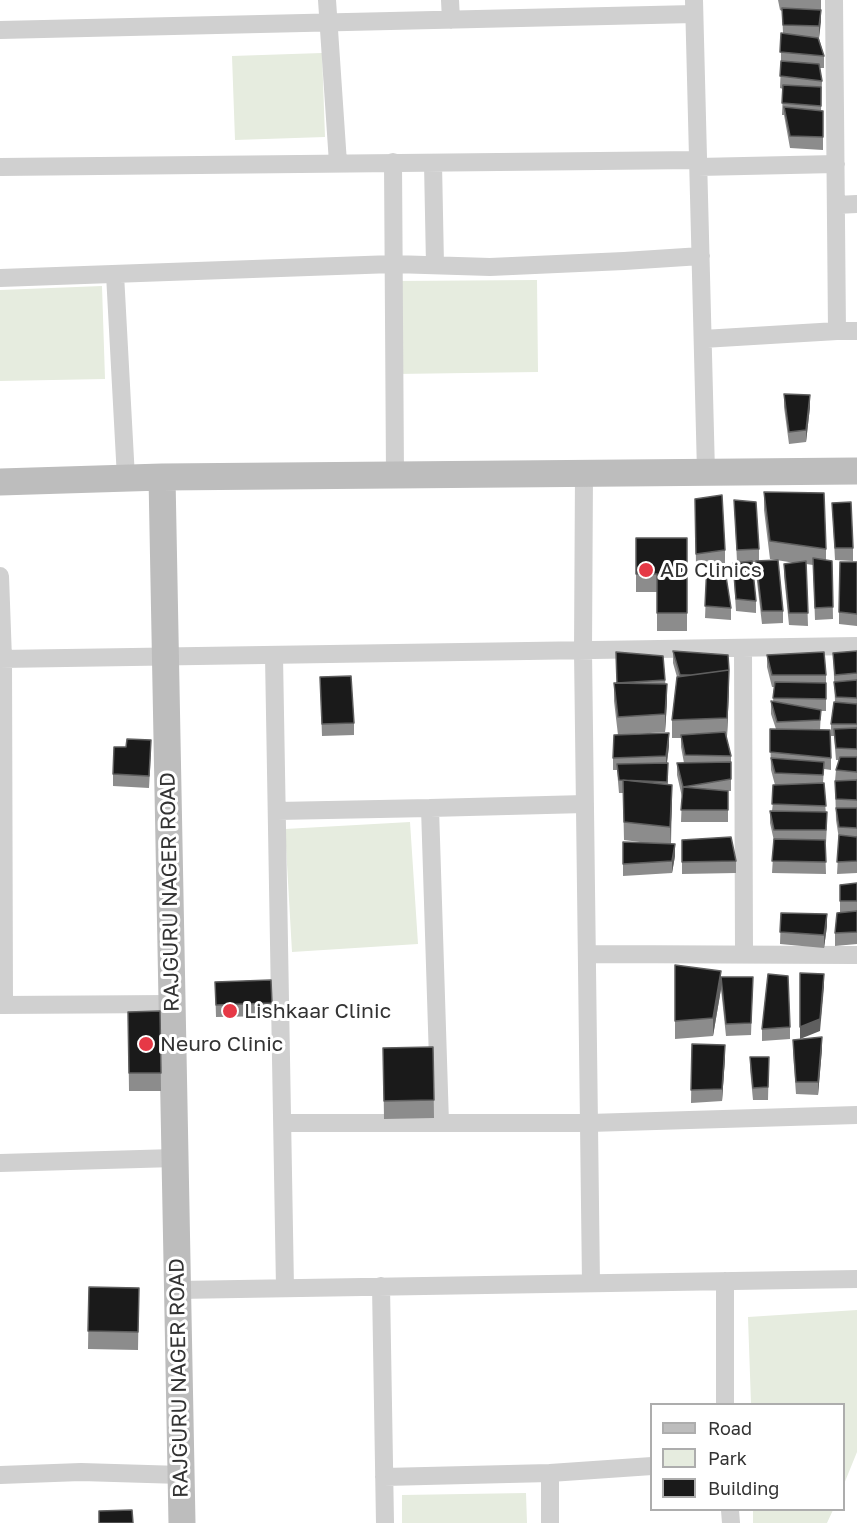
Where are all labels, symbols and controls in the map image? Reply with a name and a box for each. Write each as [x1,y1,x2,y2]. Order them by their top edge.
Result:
place label: AD Clinics [660,557,762,583]
marker: AD Clinics [637,561,655,579]
street label: RAJGURU NAGER ROAD [155,772,185,1012]
place label: Lishkaar Clinic [244,998,391,1024]
marker: Lishkaar Clinic [221,1002,239,1020]
place label: Neuro Clinic [160,1031,283,1057]
marker: Neuro Clinic [137,1035,155,1053]
street label: RAJGURU NAGER ROAD [164,1258,194,1498]
legend [650,1403,845,1511]
text: Road [708,1417,752,1439]
text: Park [708,1447,747,1469]
text: Building [708,1477,779,1499]

